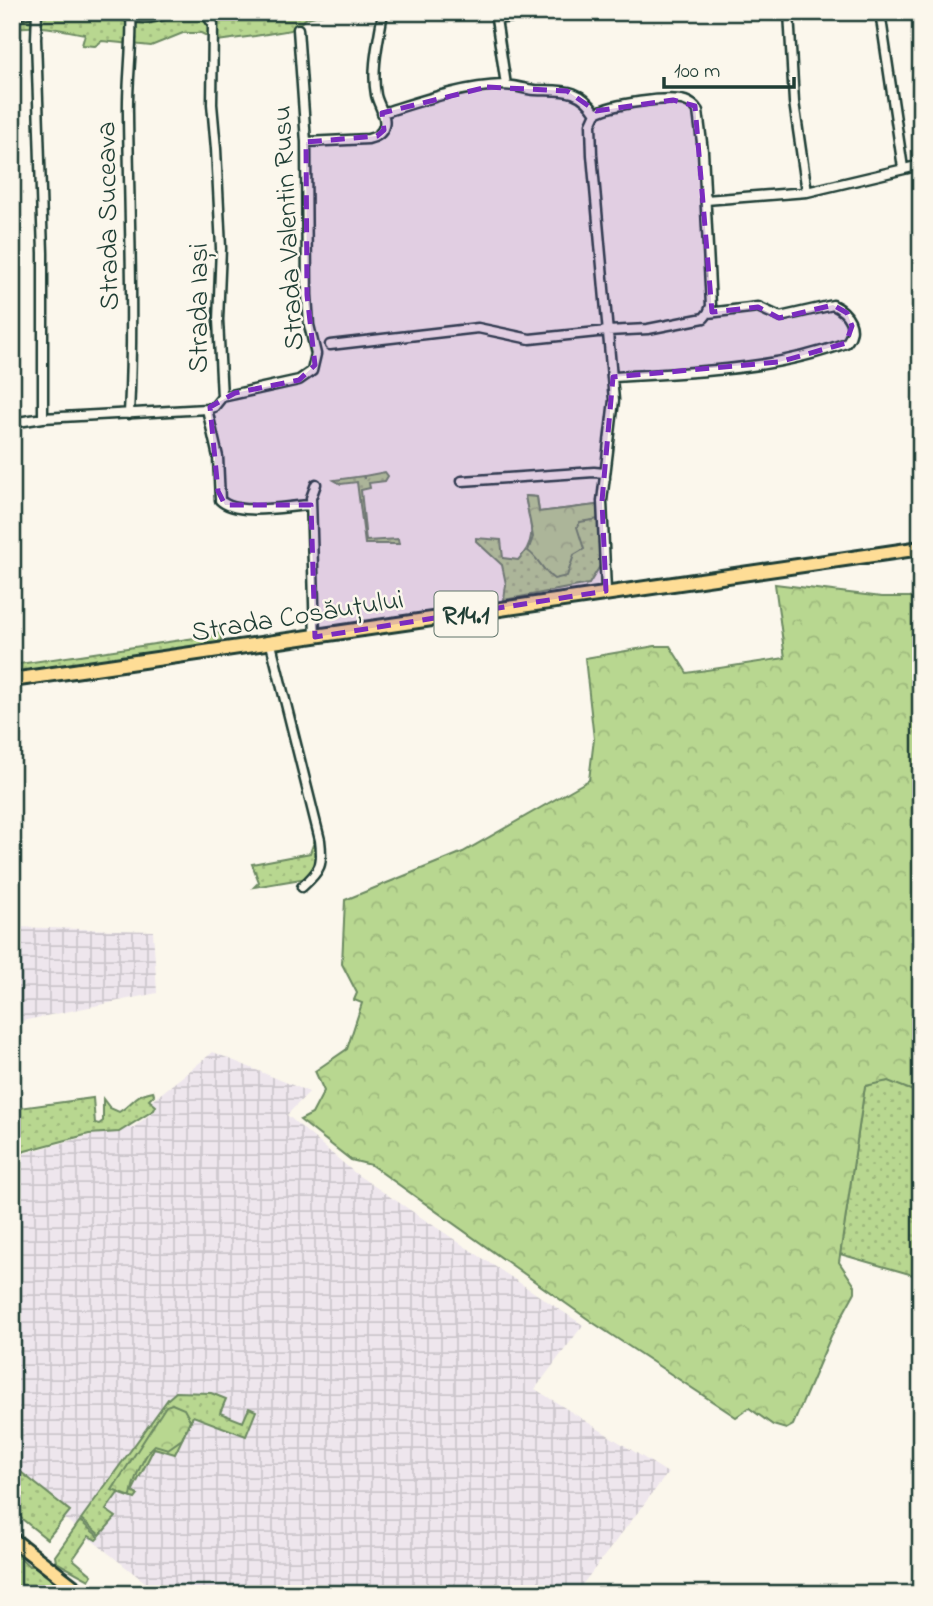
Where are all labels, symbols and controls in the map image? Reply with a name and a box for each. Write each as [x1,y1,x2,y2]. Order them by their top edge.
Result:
scale bar [664,46,793,90]
text: 100 m [674,57,720,87]
street label: Strada Valentin Rusu [263,104,316,351]
street label: Strada Suceava [87,121,132,311]
street label: Strada Iași [180,243,221,373]
street label: Strada Cosăuțului [188,580,407,654]
road number: R14.1 [434,592,498,636]

